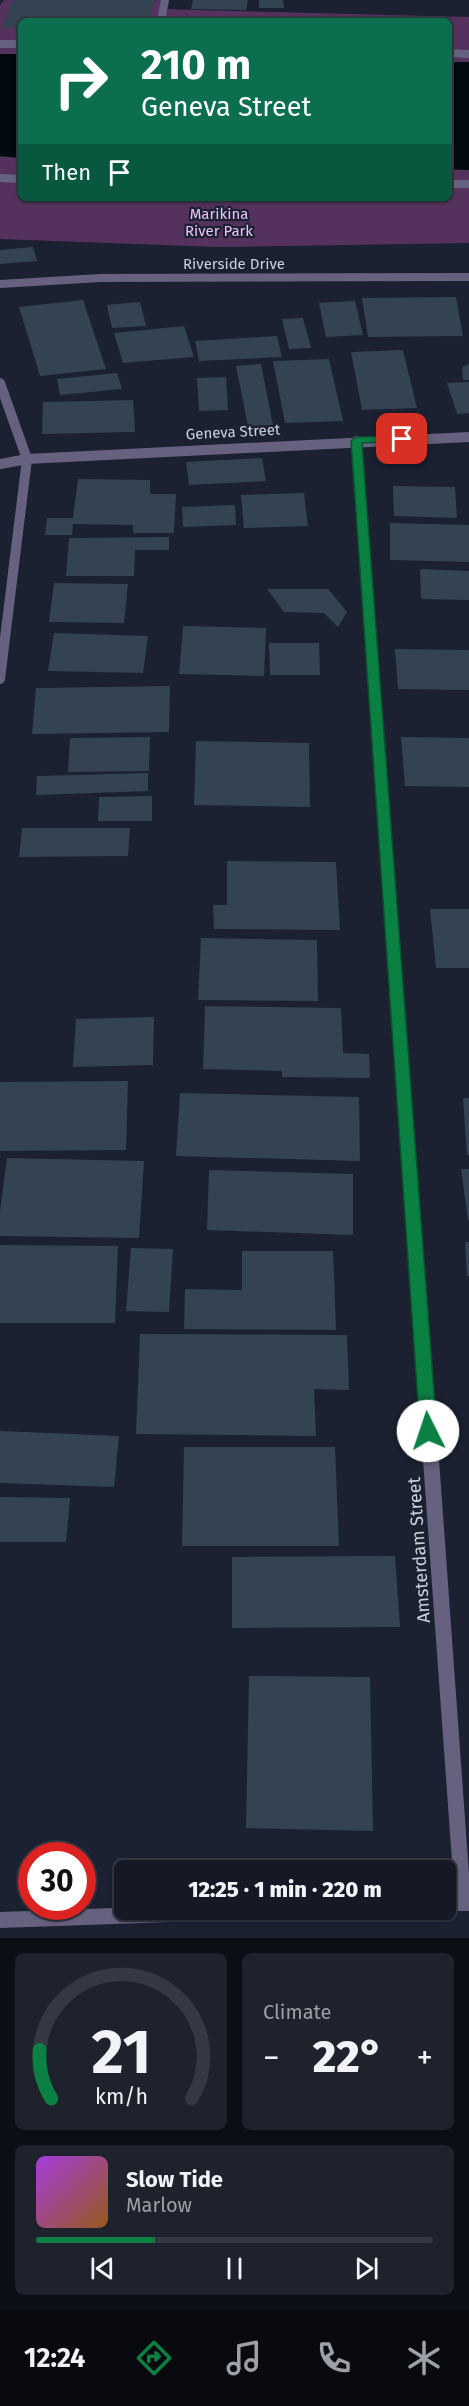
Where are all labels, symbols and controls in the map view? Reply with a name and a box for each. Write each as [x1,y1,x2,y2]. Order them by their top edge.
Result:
text: 210 m [141,40,251,90]
icon: right [42,42,120,120]
text: Geneva Street [141,91,311,123]
icon: arrive [103,156,136,189]
text: Then [42,159,91,186]
park label: Marikina River Park [185,205,253,240]
street label: Riverside Drive [183,255,285,273]
pin [376,413,427,464]
street label: Geneva Street [185,421,281,443]
icon: arrive [385,422,418,455]
position arrow [396,1399,460,1463]
street label: Amsterdam Street [403,1476,435,1624]
speed limit sign: 30 [18,1842,96,1920]
text: 12:25 · 1 min · 220 m [188,1876,382,1903]
text: Climate [263,2000,331,2024]
text: 21 [91,2015,151,2090]
text: 22° [313,2030,383,2084]
text: − [263,2038,280,2078]
text: + [417,2038,433,2078]
text: km/h [94,2084,148,2110]
text: Slow Tide [126,2166,223,2193]
text: Marlow [126,2193,192,2217]
icon: previous [86,2252,119,2285]
icon: pause [218,2252,251,2285]
icon: next [350,2252,383,2285]
icon: directions [133,2337,175,2379]
icon: music [223,2337,265,2379]
icon: phone [313,2337,355,2379]
icon: climate [403,2337,445,2379]
text: 12:24 [24,2342,85,2374]

